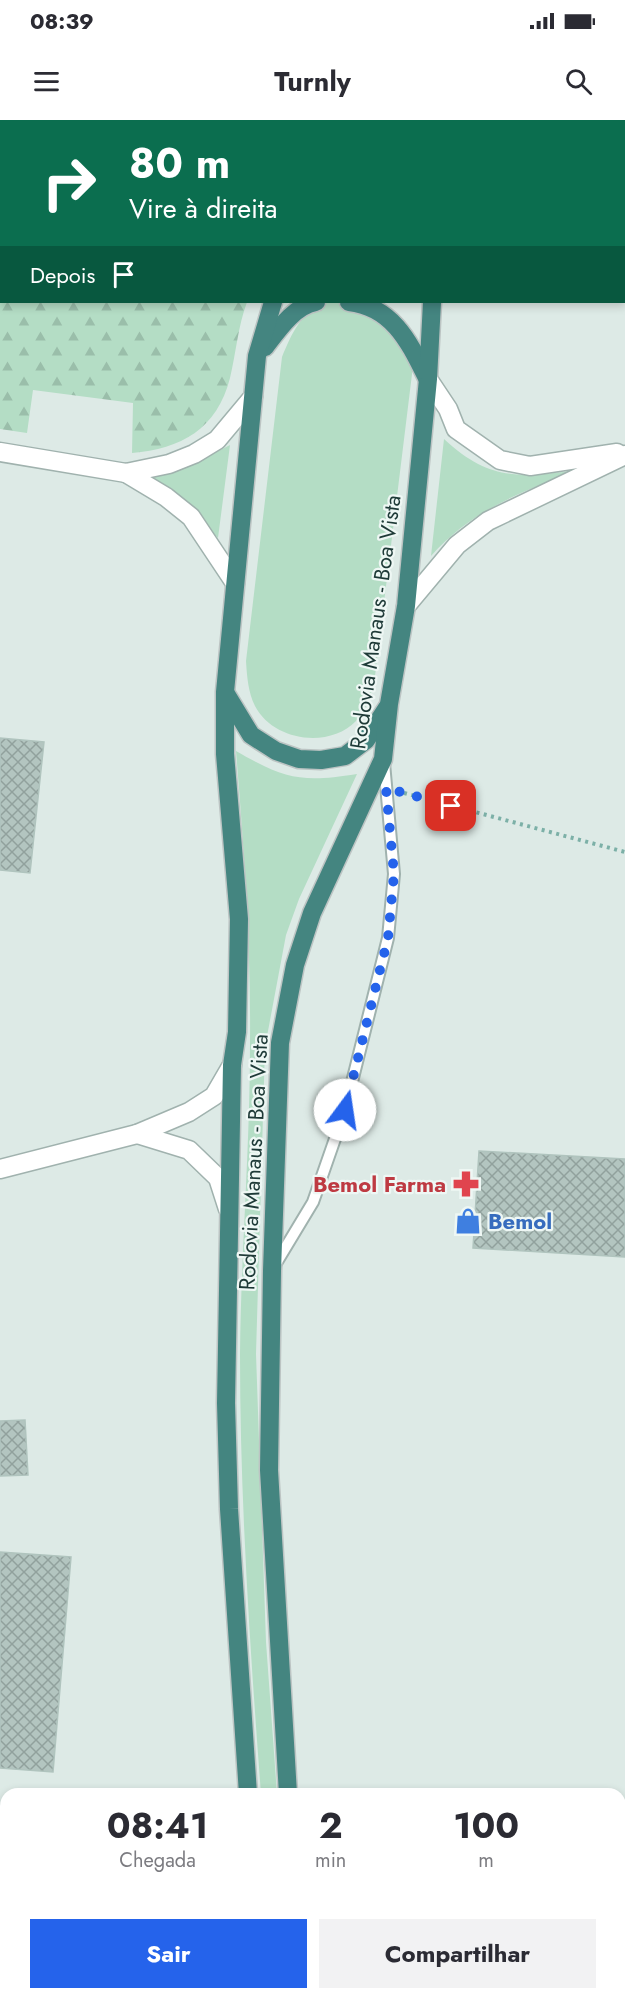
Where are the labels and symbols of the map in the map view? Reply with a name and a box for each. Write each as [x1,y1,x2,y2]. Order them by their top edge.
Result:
street label: Rodovia Manaus - Boa Vista [341,493,409,751]
pin [425,780,476,831]
street label: Rodovia Manaus - Boa Vista [230,1033,276,1291]
position arrow [313,1078,377,1142]
place label: Bemol Farma [313,1168,446,1200]
pharmacy icon: Bemol Farma [451,1169,481,1199]
place label: Bemol [488,1205,552,1237]
shop icon: Bemol [453,1206,483,1236]

